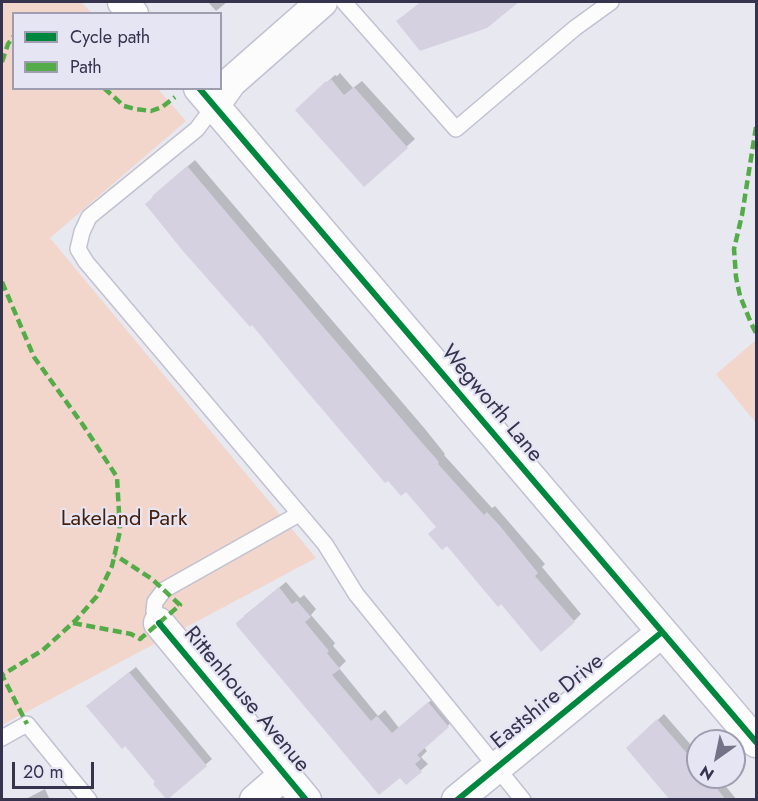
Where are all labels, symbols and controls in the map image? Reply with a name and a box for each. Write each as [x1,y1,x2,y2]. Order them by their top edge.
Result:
legend [12,12,222,90]
text: Cycle path [70,24,150,50]
text: Path [70,54,102,80]
street label: Wegworth Lane [434,340,548,468]
park label: Lakeland Park [61,507,187,533]
street label: Rittenhouse Avenue [177,622,315,778]
street label: Eastshire Drive [486,649,610,755]
north arrow [686,729,746,789]
scale bar [15,750,98,788]
text: 20 m [23,759,63,785]
text: N [695,760,719,786]

